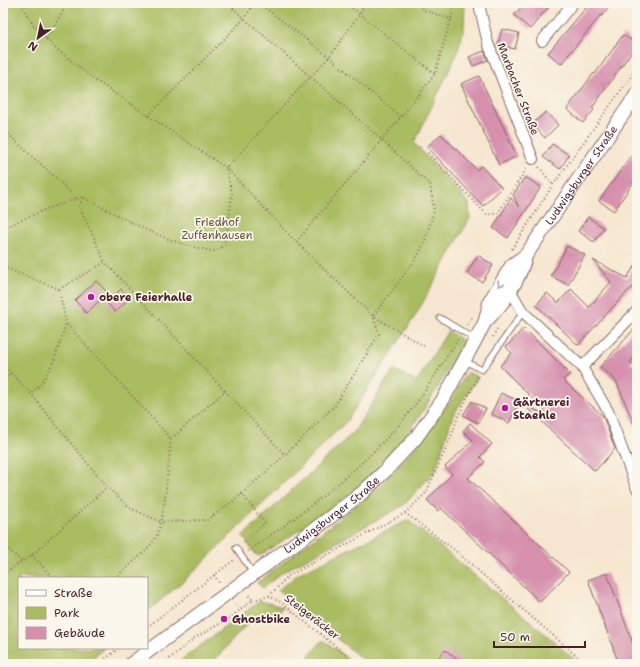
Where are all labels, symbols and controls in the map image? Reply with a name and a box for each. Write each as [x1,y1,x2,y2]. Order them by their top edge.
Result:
north arrow [18,18,58,58]
text: N [25,37,41,55]
street label: Marbacher Straße [493,41,543,137]
street label: Ludwigsburger Straße [541,122,621,228]
park label: Friedhof Zuffenhausen [182,215,253,243]
one-way arrow [498,280,505,287]
place label: obere Feierhalle [99,290,193,305]
marker: obere Feierhalle [86,292,96,302]
place label: Gärtnerei Staehle [513,395,569,423]
marker: Gärtnerei Staehle [500,403,510,413]
street label: Ludwigsburger Straße [281,473,383,557]
legend [18,577,148,649]
text: Straße [54,585,93,601]
street label: Steigeräcker [281,591,343,643]
text: Park [54,605,80,621]
place label: Ghostbike [232,612,291,627]
marker: Ghostbike [219,614,229,624]
scale bar [494,623,585,649]
text: Gebäude [54,625,105,641]
text: 50 m [500,629,530,645]

